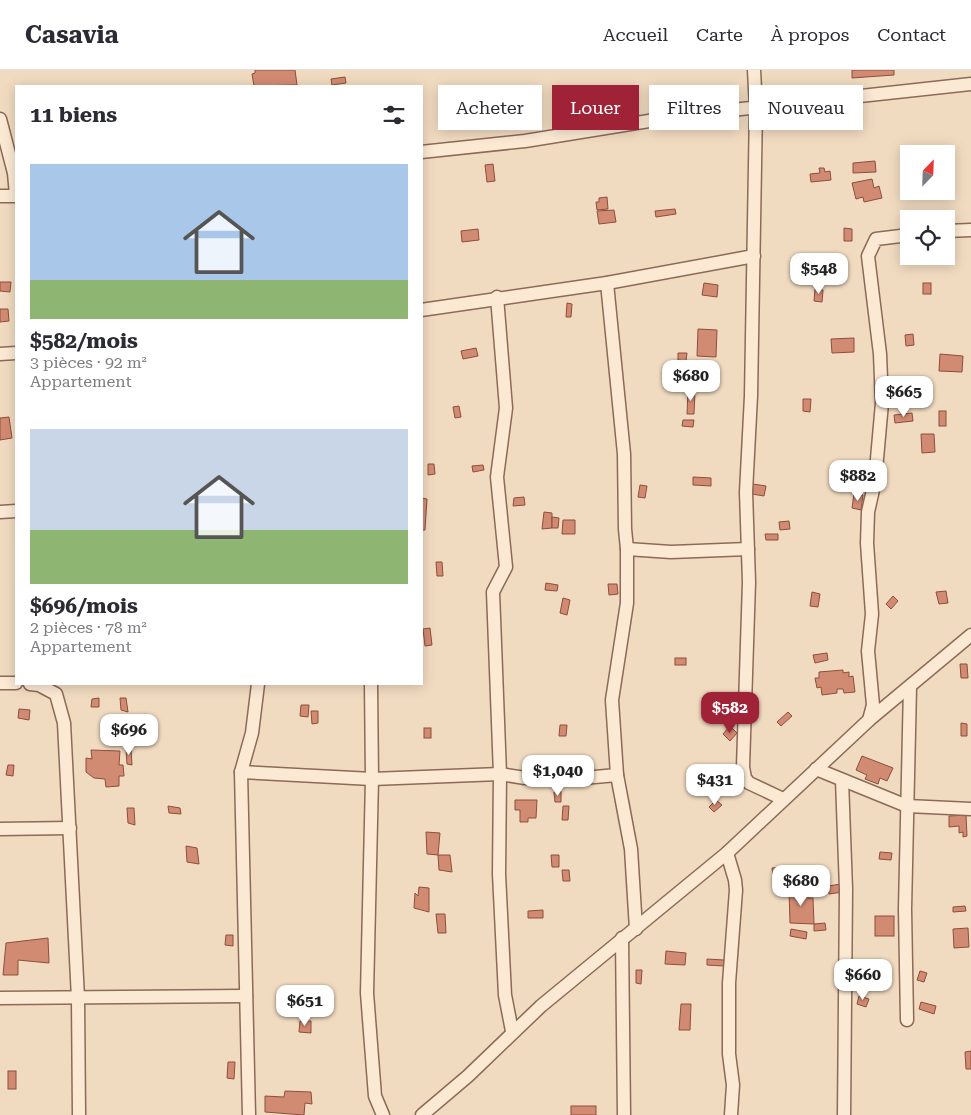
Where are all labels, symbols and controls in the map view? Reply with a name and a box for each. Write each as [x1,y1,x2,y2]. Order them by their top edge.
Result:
text: Casavia [25,21,118,49]
text: Accueil [603,24,668,45]
text: Carte [696,24,743,45]
text: À propos [771,24,849,45]
text: Contact [877,24,946,45]
chip: Acheter [438,85,542,130]
chip: Louer [552,85,639,130]
chip: Filtres [649,85,739,130]
chip: Nouveau [749,85,863,130]
icon: filters [380,101,408,129]
text: 11 biens [30,103,117,127]
north arrow [900,145,955,200]
map controls [900,145,955,265]
icon: home [174,197,264,287]
button: locate [900,210,955,265]
pin: $548 [789,252,849,295]
text: $548 [801,259,837,278]
text: $582/mois [30,329,138,353]
text: 3 pièces · 92 m² [30,353,147,372]
pin: $680 [661,360,721,402]
text: $680 [673,366,709,385]
text: Appartement [30,372,132,391]
pin: $665 [874,376,934,418]
text: $665 [886,382,922,401]
pin: $882 [828,460,888,502]
icon: home [174,462,264,552]
text: $882 [840,466,876,485]
text: $696/mois [30,594,138,618]
text: 2 pièces · 78 m² [30,618,147,637]
text: Appartement [30,637,132,656]
pin: $582 [700,692,760,734]
text: $582 [712,698,748,717]
pin: $696 [99,714,159,756]
text: $696 [111,720,147,739]
pin: $1,040 [517,754,599,797]
text: $1,040 [533,761,583,780]
pin: $431 [685,764,745,806]
text: $431 [697,770,733,789]
pin: $680 [771,864,831,907]
text: $680 [783,871,819,890]
pin: $660 [833,958,893,1001]
text: $660 [845,965,881,984]
pin: $651 [275,984,335,1027]
text: $651 [287,991,323,1010]

